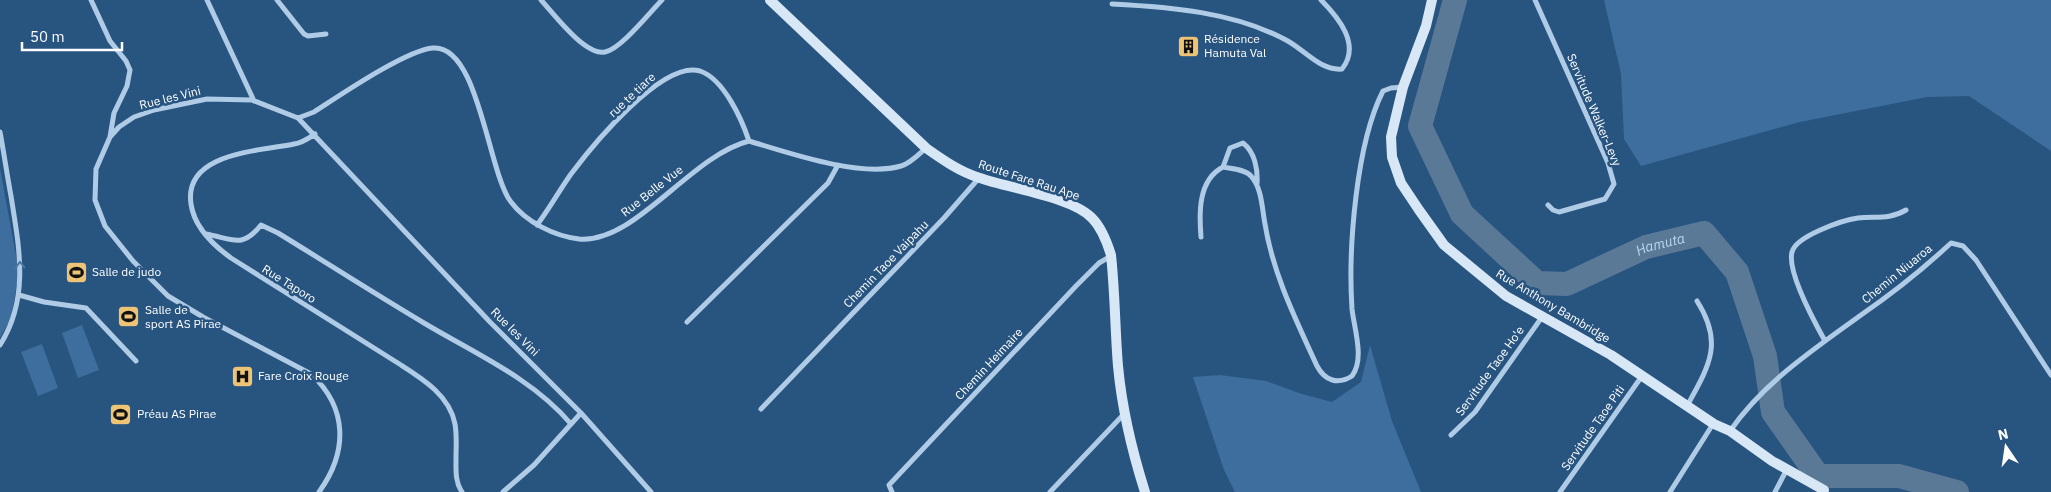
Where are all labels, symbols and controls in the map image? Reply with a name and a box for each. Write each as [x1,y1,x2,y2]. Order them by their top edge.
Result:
scale bar [22,20,122,52]
text: 50 m [30,27,65,46]
place label: Résidence Hamuta Val [1204,31,1266,60]
building icon: Résidence Hamuta Val [1176,34,1200,58]
street label: Servitude Walker-Levy [1564,51,1625,168]
street label: rue te tiare [605,69,659,120]
street label: Rue les Vini [138,83,202,112]
street label: Route Fare Rau Ape [976,156,1082,203]
street label: Rue Belle Vue [618,161,686,220]
street label: Chemin Taoe Vaipahu [840,217,931,311]
water label: Hamuta [1633,229,1687,260]
street label: Chemin Niuaroa [1858,240,1935,307]
sports icon: Salle de judo [64,260,88,284]
one-way arrow [15,261,25,268]
street label: Rue Taporo [259,261,319,306]
place label: Salle de judo [92,264,161,279]
street label: Rue Anthony Bambridge [1493,266,1613,346]
place label: Salle de sport AS Pirae [145,302,222,331]
street label: Rue les Vini [488,304,543,359]
sports icon: Salle de sport AS Pirae [117,305,141,329]
street label: Servitude Taoe Ho'e [1452,323,1527,418]
street label: Chemin Heimaire [951,324,1026,403]
hospital icon: Fare Croix Rouge [230,364,254,388]
place label: Fare Croix Rouge [258,368,349,383]
street label: Servitude Taoe Piti [1558,382,1628,473]
sports icon: Préau AS Pirae [109,402,133,426]
place label: Préau AS Pirae [137,406,217,421]
north arrow [1981,422,2031,472]
text: N [1996,424,2010,444]

